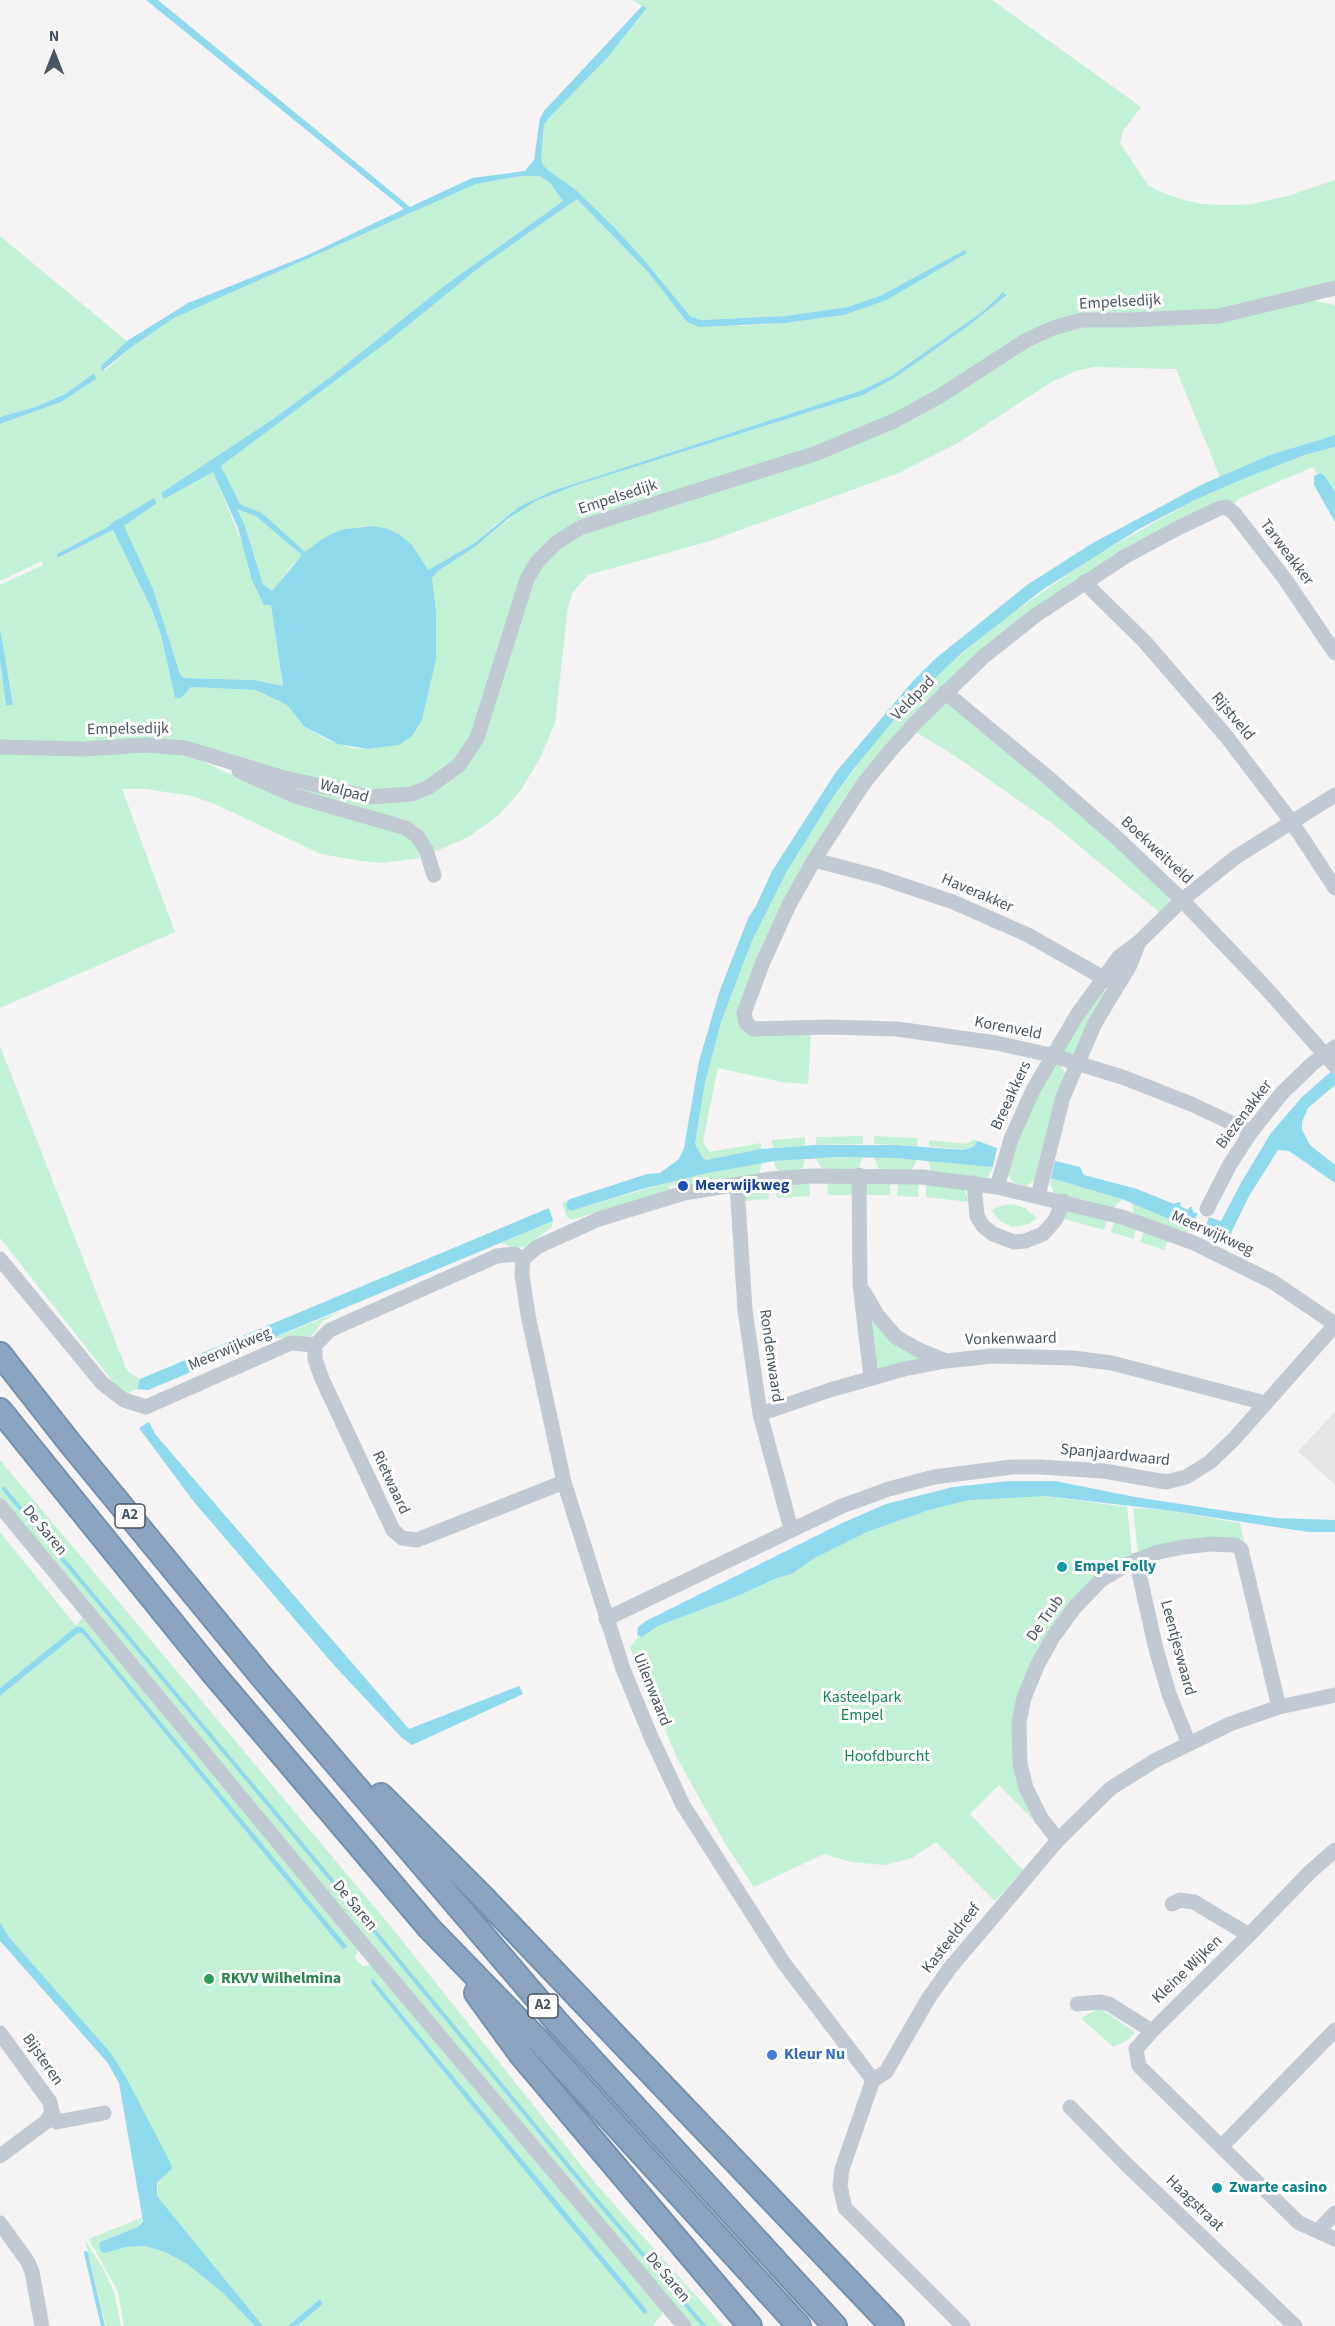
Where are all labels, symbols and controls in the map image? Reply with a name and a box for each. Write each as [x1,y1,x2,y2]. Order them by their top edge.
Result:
north arrow [24,24,84,84]
text: N [49,25,59,47]
street label: Empelsedijk [1079,291,1161,315]
street label: Empelsedijk [576,476,660,520]
street label: Tarweakker [1255,516,1317,590]
street label: Veldpad [888,673,940,725]
street label: Rijstveld [1206,689,1258,745]
street label: Empelsedijk [87,720,169,740]
street label: Walpad [317,776,371,808]
street label: Boekweitveld [1116,813,1196,889]
street label: Haverakker [938,870,1016,918]
street label: Korenveld [973,1013,1043,1045]
street label: Breeakkers [988,1058,1036,1134]
street label: Biezenakker [1213,1077,1277,1153]
place label: Meerwijkweg [695,1176,789,1196]
marker: Meerwijkweg [676,1179,690,1193]
street label: Meerwijkweg [1168,1207,1256,1261]
street label: Rondenwaard [754,1308,786,1404]
street label: Meerwijkweg [186,1324,274,1376]
street label: Vonkenwaard [965,1330,1057,1350]
street label: Spanjaardwaard [1059,1441,1171,1471]
street label: Rietwaard [367,1448,413,1518]
street label: De Saren [17,1502,71,1560]
road number: A2 [115,1504,145,1528]
place label: Empel Folly [1074,1557,1156,1577]
marker: Empel Folly [1055,1560,1069,1574]
street label: De Trub [1023,1592,1069,1646]
street label: Leentjeswaard [1155,1598,1199,1698]
street label: Uilenwaard [628,1651,674,1729]
park label: Kasteelpark Empel [822,1688,902,1726]
park label: Hoofdburcht [844,1747,930,1767]
street label: De Saren [327,1877,381,1935]
street label: Kasteeldreef [919,1900,985,1978]
street label: Kleine Wijken [1149,1932,1227,2008]
place label: RKVV Wilhelmina [221,1969,341,1989]
marker: RKVV Wilhelmina [202,1972,216,1986]
road number: A2 [528,1994,558,2018]
street label: Bijsteren [17,2030,67,2090]
place label: Kleur Nu [784,2045,845,2065]
marker: Kleur Nu [765,2048,779,2062]
street label: Haagstraat [1161,2172,1227,2236]
place label: Zwarte casino [1229,2178,1327,2198]
marker: Zwarte casino [1210,2181,1224,2195]
street label: De Saren [640,2249,694,2307]

